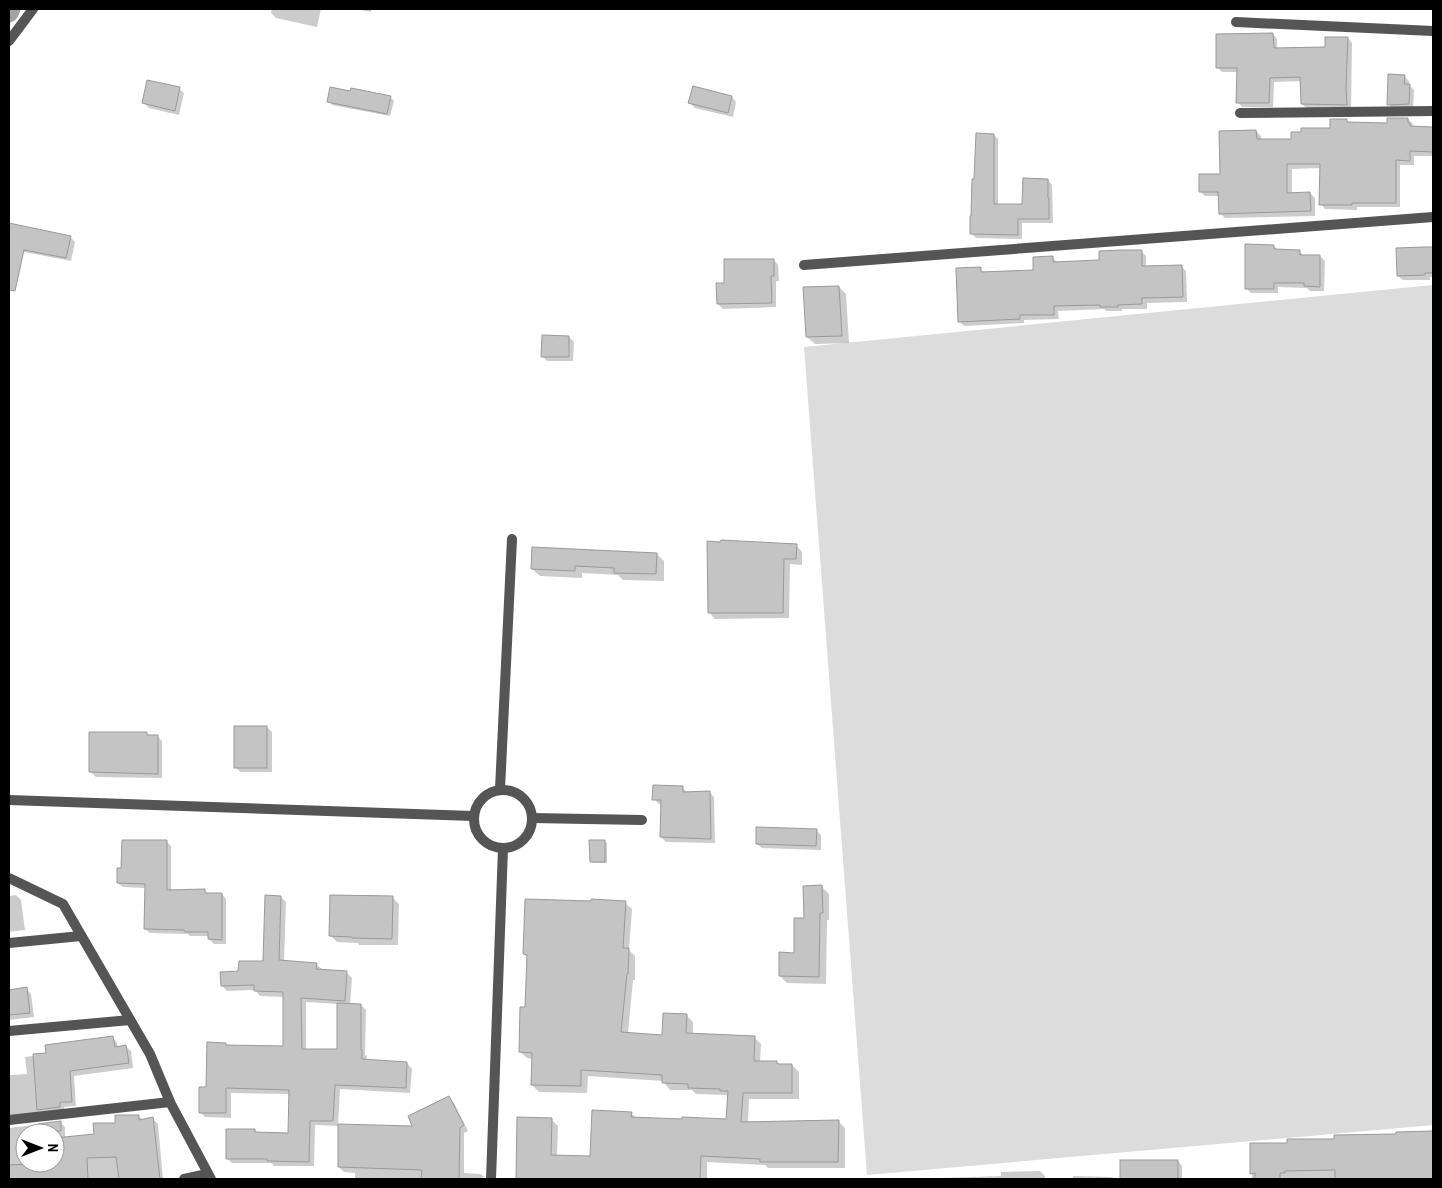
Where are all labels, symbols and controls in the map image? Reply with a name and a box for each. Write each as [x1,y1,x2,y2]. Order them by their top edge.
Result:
north arrow [15,1123,65,1173]
text: N [44,1144,62,1152]

